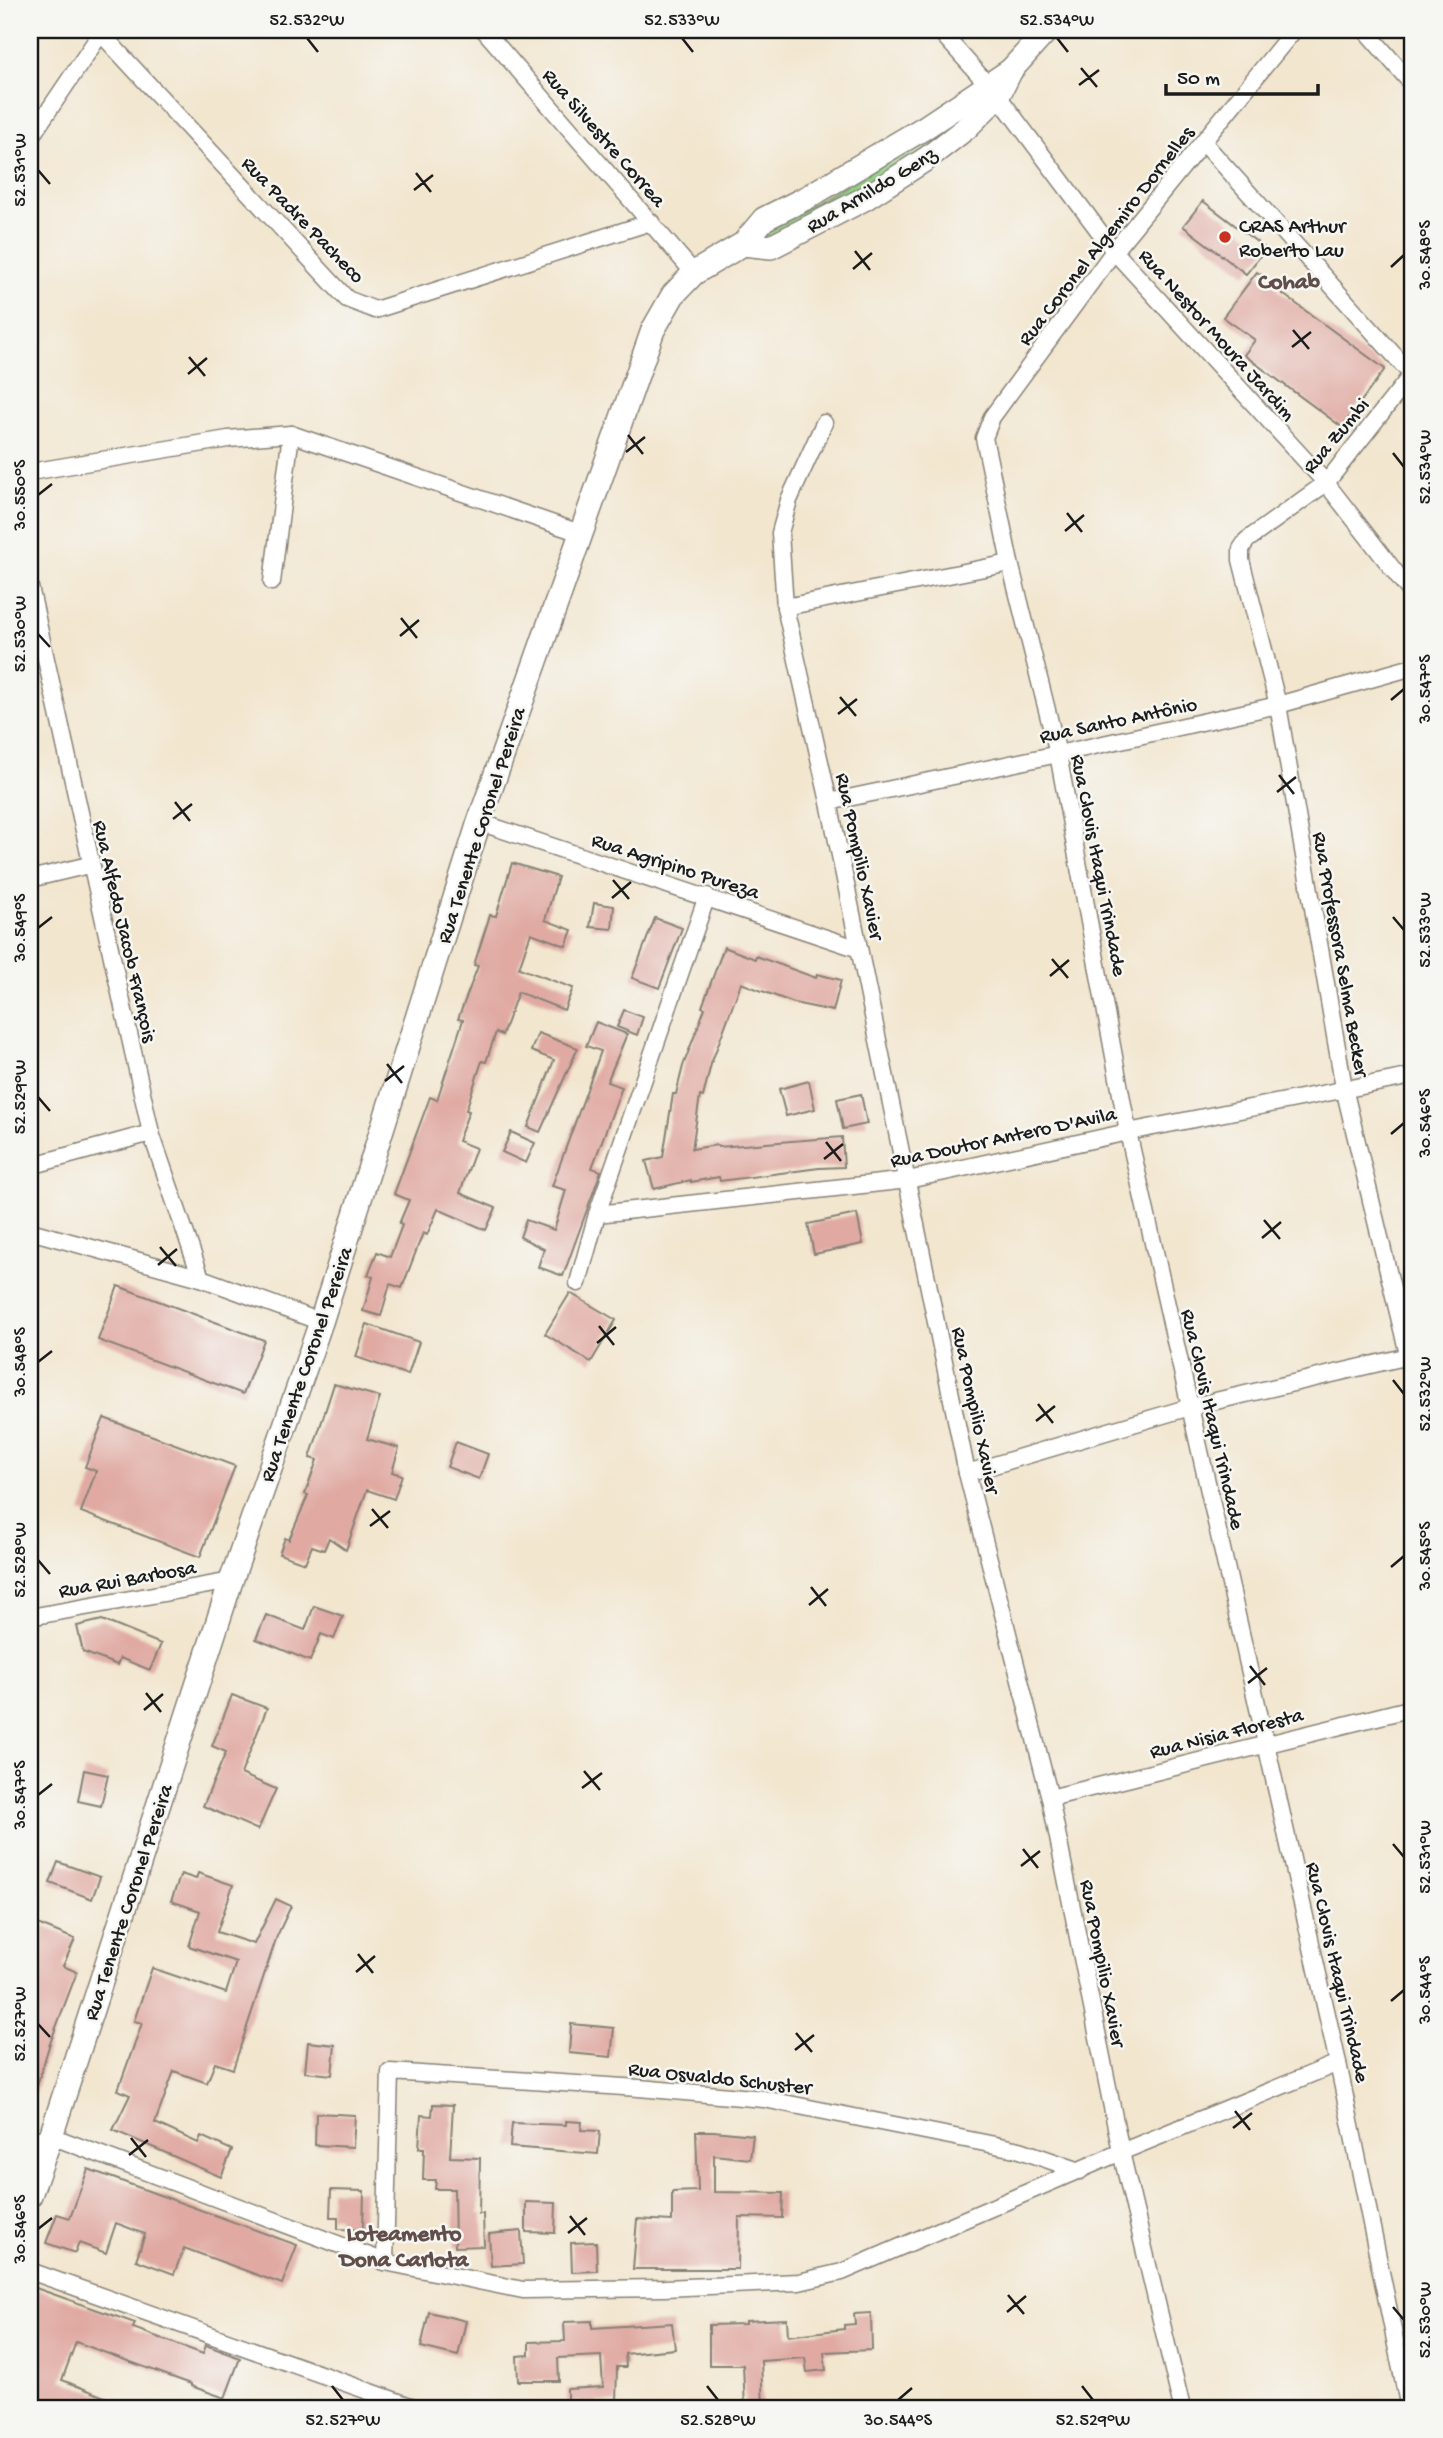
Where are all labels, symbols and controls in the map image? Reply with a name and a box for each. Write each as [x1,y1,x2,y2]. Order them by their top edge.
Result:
text: 52.532°W [270,11,344,32]
text: 52.533°W [644,11,720,32]
text: 52.534°W [1020,11,1094,32]
scale bar [1166,52,1319,96]
street label: Rua Silvestre Correa [535,65,670,215]
text: 50 m [1177,68,1220,93]
street label: Rua Coronel Algemiro Dornelles [1014,121,1202,352]
text: 52.531°W [11,133,32,207]
street label: Rua Arnildo Genz [803,143,943,241]
street label: Rua Padre Pacheco [235,153,368,290]
place label: CRAS Arthur Roberto Lau [1239,216,1347,265]
text: 30.548°S [1416,220,1437,291]
marker: CRAS Arthur Roberto Lau [1217,229,1233,245]
street label: Rua Nestor Moura Jardim [1131,245,1299,428]
district label: Cohab [1258,270,1321,297]
street label: Rua Zumbi [1299,394,1377,480]
text: 52.534°W [1416,430,1437,504]
text: 30.550°S [11,459,32,531]
text: 52.530°W [11,596,32,672]
text: 30.547°S [1416,654,1437,725]
street label: Rua Santo Antônio [1038,693,1200,751]
street label: Rua Tenente Coronel Pereira [433,704,534,947]
street label: Rua Clovis Itaqui Trindade [1063,753,1131,980]
street label: Rua Pompilio Xavier [828,771,888,944]
street label: Rua Alfedo Jacob François [85,818,161,1046]
street label: Rua Agripino Pureza [588,829,763,908]
street label: Rua Professora Selma Becker [1305,830,1373,1081]
text: 52.533°W [1416,892,1437,968]
text: 30.549°S [11,893,32,963]
text: 52.529°W [11,1060,32,1134]
text: 30.546°S [1416,1088,1437,1158]
street label: Rua Doutor Antero D'Avila [888,1103,1120,1176]
street label: Rua Tenente Coronel Pereira [256,1243,361,1486]
street label: Rua Clovis Itaqui Trindade [1173,1307,1248,1533]
street label: Rua Pompilio Xavier [944,1325,1004,1498]
text: 30.548°S [11,1327,32,1398]
text: 52.532°W [1416,1357,1437,1431]
text: 30.545°S [1416,1521,1437,1592]
text: 52.528°W [11,1522,32,1598]
street label: Rua Rui Barbosa [57,1557,200,1606]
street label: Rua Nisia Floresta [1148,1704,1307,1767]
text: 30.547°S [11,1760,32,1831]
street label: Rua Tenente Coronel Pereira [80,1781,181,2024]
text: 52.531°W [1416,1820,1437,1894]
street label: Rua Clovis Itaqui Trindade [1298,1860,1373,2086]
street label: Rua Pompilio Xavier [1072,1878,1129,2051]
text: 30.544°S [1416,1955,1437,2025]
text: 52.527°W [11,1987,32,2062]
street label: Rua Osvaldo Schuster [627,2058,814,2103]
text: 30.546°S [11,2194,32,2264]
district label: Loteamento Dona Carlota [338,2222,470,2275]
text: 52.530°W [1416,2282,1437,2358]
text: 52.527°W [306,2411,381,2432]
text: 52.528°W [680,2411,756,2432]
text: 30.544°S [863,2411,933,2432]
text: 52.529°W [1056,2411,1130,2432]

